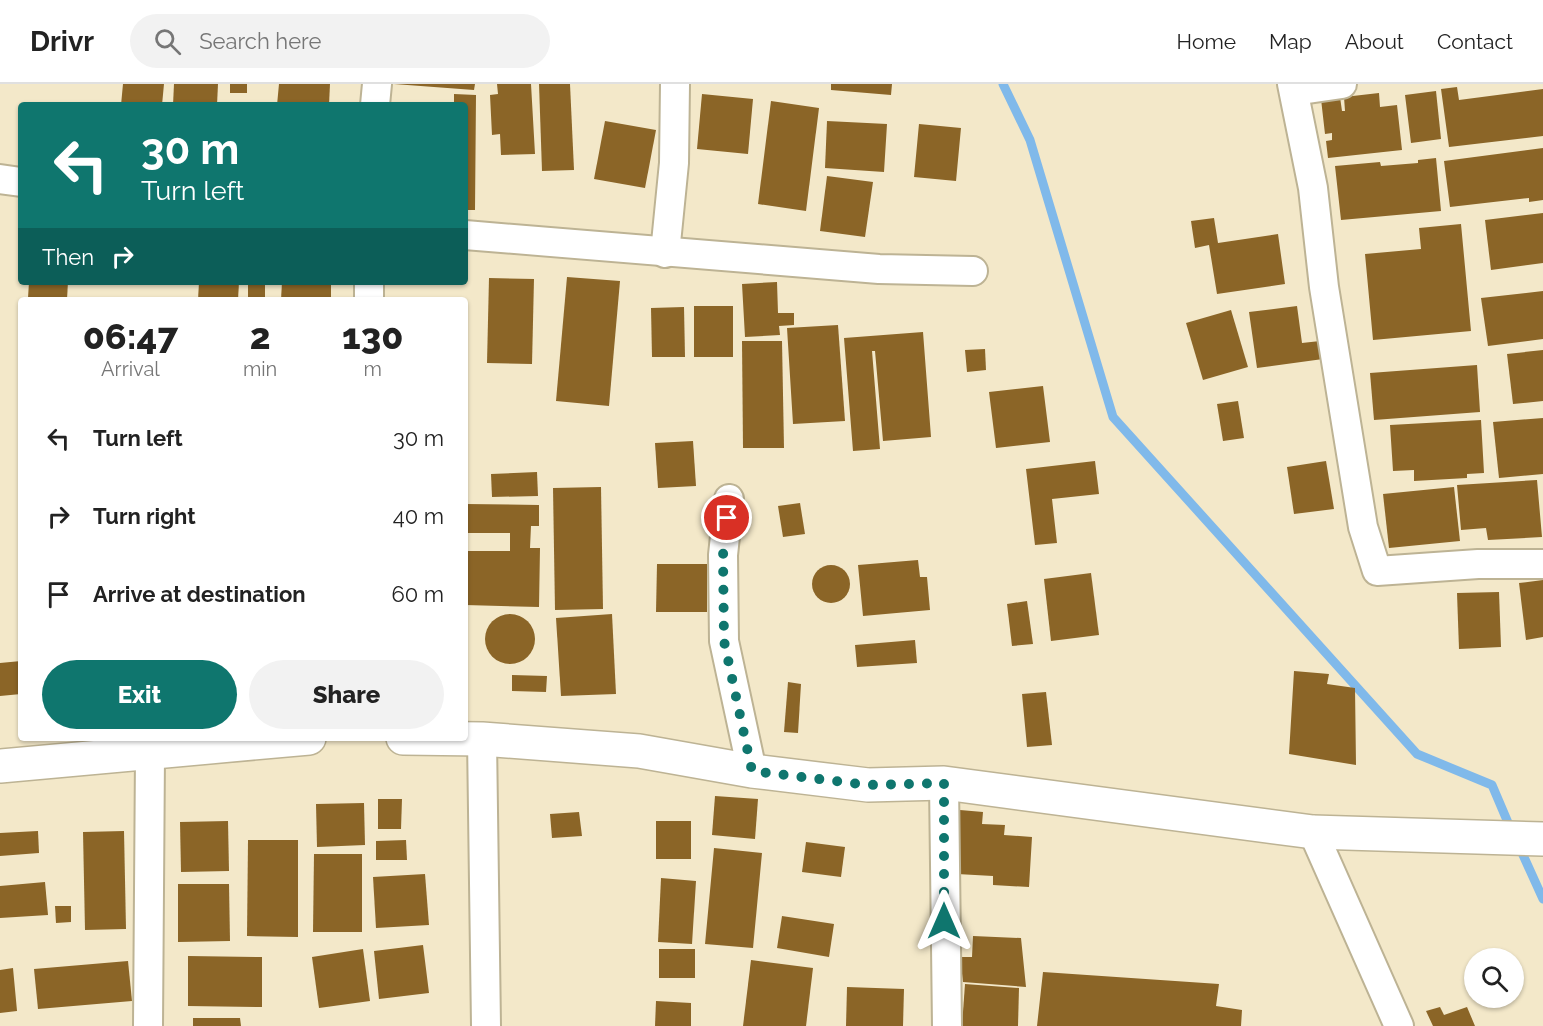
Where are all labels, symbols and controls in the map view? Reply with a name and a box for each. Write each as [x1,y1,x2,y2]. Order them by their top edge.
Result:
search box [130,14,550,68]
text: Drivr [30,25,94,58]
icon: search [151,25,184,58]
text: Search here [199,28,321,54]
text: Home [1177,29,1236,54]
text: Map [1269,29,1312,54]
text: About [1345,29,1404,54]
text: Contact [1437,29,1513,54]
text: 30 m [141,125,239,174]
icon: left [42,126,120,204]
text: Turn left [141,175,244,206]
icon: right [106,240,139,273]
text: Then [42,244,94,270]
text: 06:47 [83,315,178,357]
text: 2 [250,315,271,357]
text: 130 [342,315,403,357]
text: Arrival [101,357,160,381]
text: min [243,357,277,381]
text: m [363,357,382,381]
icon: left [42,422,75,455]
text: Turn left [93,425,183,451]
text: 30 m [393,425,444,451]
pin [701,492,752,543]
icon: right [42,500,75,533]
icon: arrive [710,501,743,534]
text: Turn right [93,503,196,529]
text: 40 m [393,503,444,529]
icon: arrive [42,578,75,611]
text: Arrive at destination [93,581,306,607]
text: 60 m [391,581,444,607]
button: Exit [42,660,237,729]
button: Share [249,660,444,729]
position arrow [912,889,976,953]
map controls [1464,948,1524,1008]
button: search [1464,948,1524,1008]

